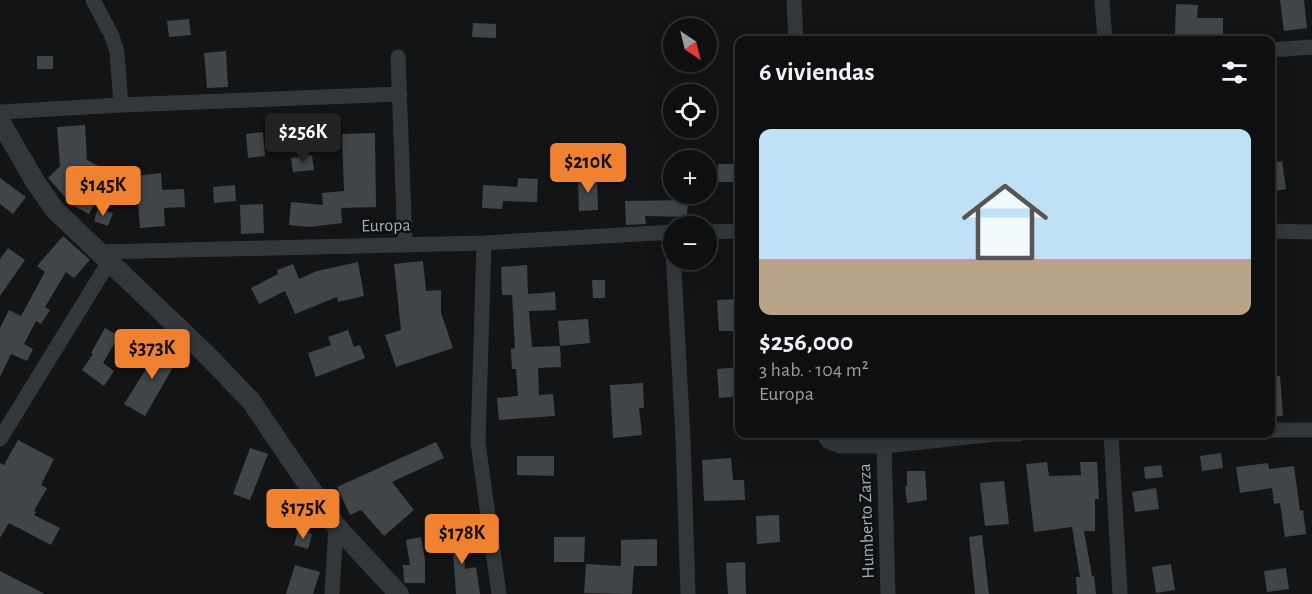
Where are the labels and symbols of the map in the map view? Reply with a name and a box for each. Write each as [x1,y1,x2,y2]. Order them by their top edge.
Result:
north arrow [663,18,717,72]
pin: $256K [261,113,345,164]
pin: $210K [546,143,630,194]
pin: $145K [61,166,145,217]
street label: Europa [361,217,411,235]
pin: $373K [110,329,194,380]
street label: Humberto Zarza [856,463,878,579]
pin: $175K [261,489,345,540]
pin: $178K [420,514,504,565]

